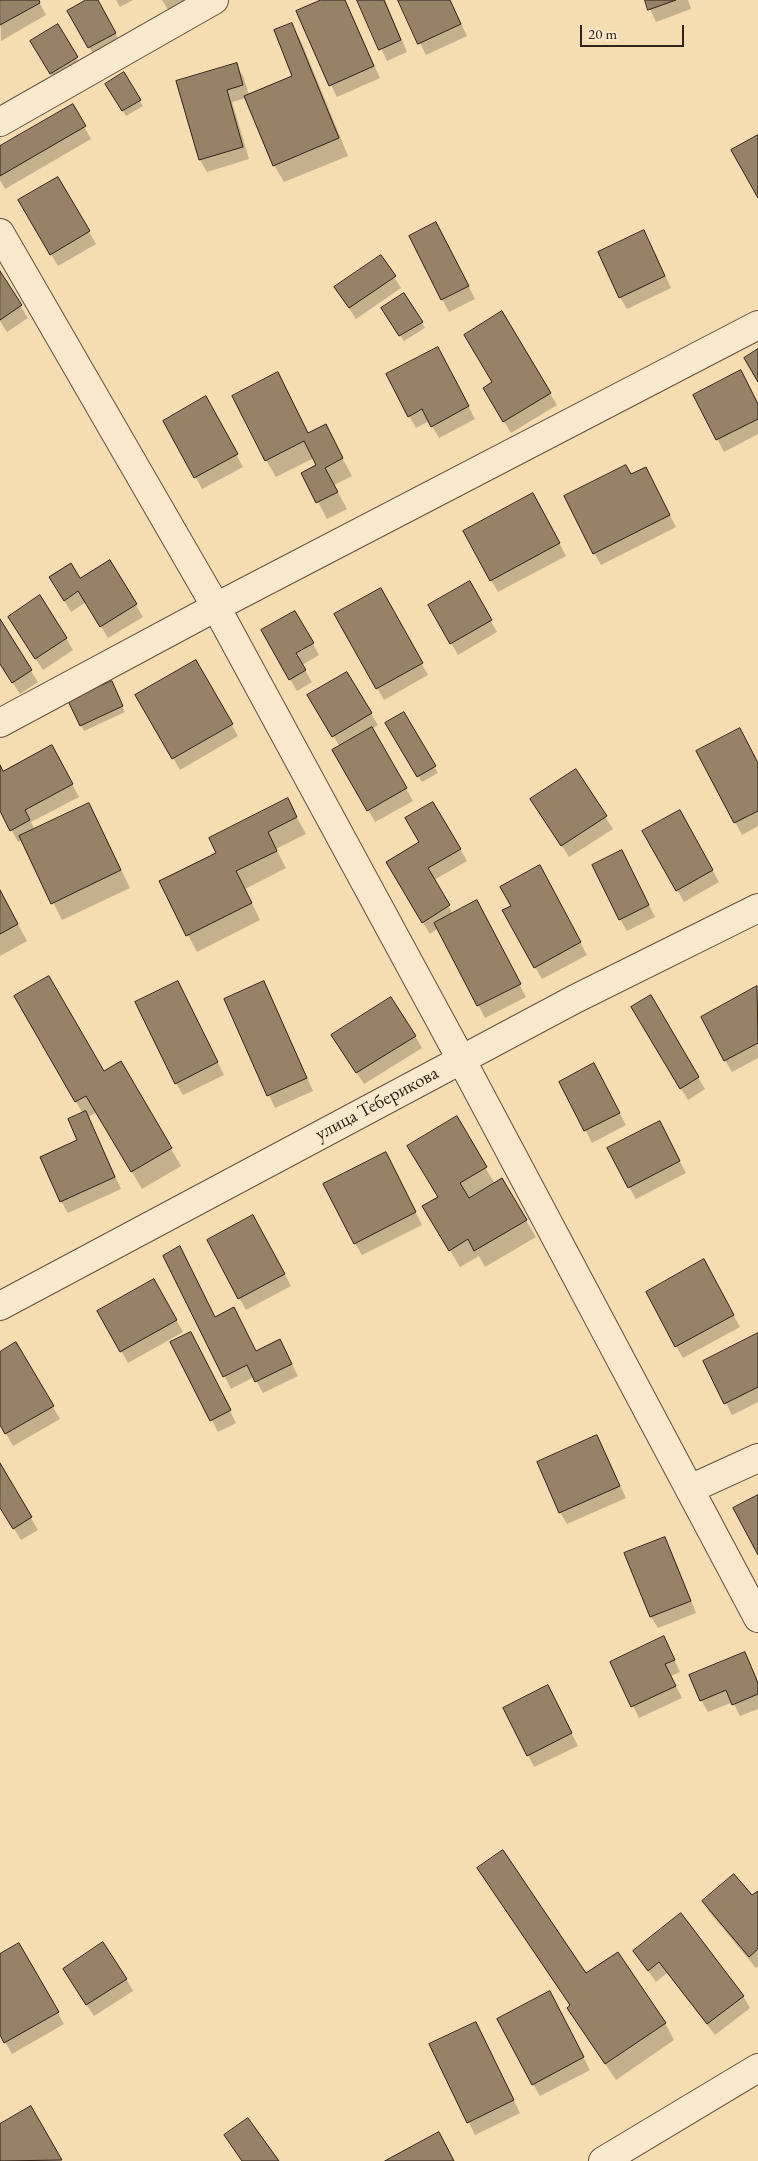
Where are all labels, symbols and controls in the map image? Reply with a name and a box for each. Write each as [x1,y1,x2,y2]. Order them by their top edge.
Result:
scale bar [583,15,687,47]
text: 20 m [588,24,617,43]
street label: улица Теберикова [311,1062,443,1146]

